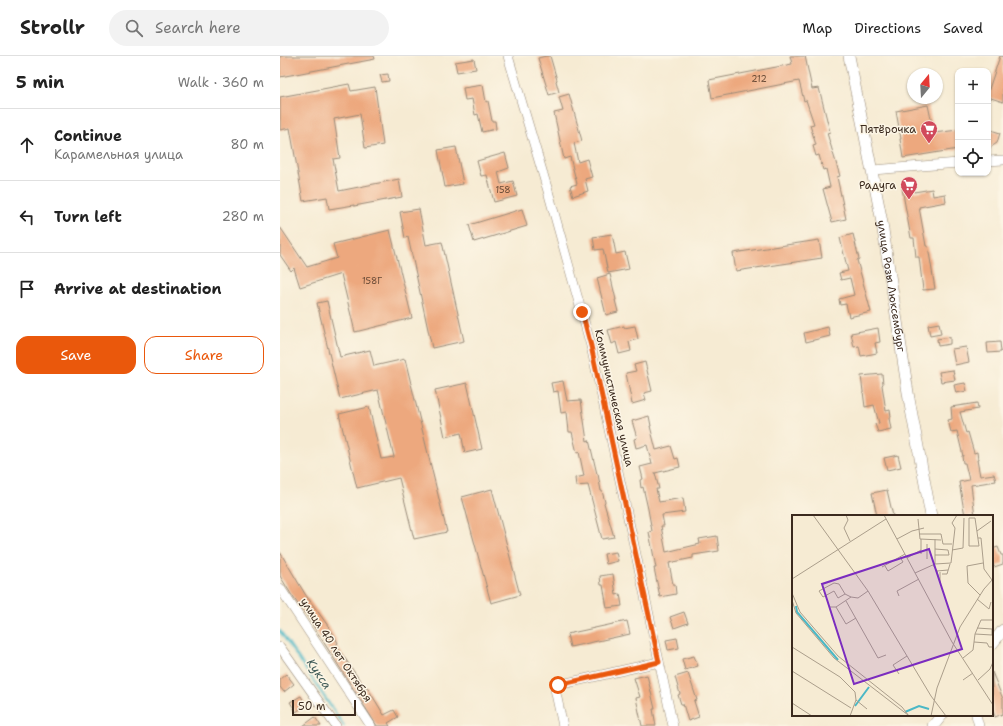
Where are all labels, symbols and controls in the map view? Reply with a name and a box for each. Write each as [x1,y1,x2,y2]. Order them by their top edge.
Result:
search box [109,10,389,46]
text: Strollr [20,15,85,40]
icon: search [123,17,145,39]
text: Search here [155,18,241,38]
text: Map [803,19,833,37]
text: Directions [855,19,921,37]
text: Saved [943,19,983,37]
north arrow [907,68,943,104]
map controls [955,68,991,176]
button: + [955,68,991,104]
text: 5 min [16,71,64,93]
house number: 212 [751,73,767,85]
text: Walk · 360 m [178,74,264,91]
button: − [955,104,991,140]
supermarket icon: Пятёрочка [919,119,939,144]
place label: Пятёрочка [860,122,916,137]
text: Continue [54,126,122,146]
icon: ahead [16,134,38,156]
text: 80 m [230,136,264,153]
button: locate [955,140,991,176]
text: Карамельная улица [54,146,183,163]
supermarket icon: Радуга [899,175,919,200]
place label: Радуга [859,178,896,193]
house number: 158 [495,184,511,196]
icon: left [16,206,38,228]
text: Turn left [54,207,122,227]
text: 280 m [222,208,264,225]
street label: улица Розы Люксембург [874,219,909,353]
house number: 158Г [362,275,382,287]
icon: arrive [16,278,38,300]
text: Arrive at destination [54,279,222,299]
route end [573,303,591,321]
street label: Коммунистическая улица [591,328,637,468]
button: Save [16,336,136,374]
button: Share [144,336,264,374]
inset map [792,515,993,716]
street label: улица 40 лет Октября [297,595,375,705]
water label: Кукса [303,656,335,692]
route start [549,676,567,694]
scale bar [292,698,356,717]
text: 50 m [298,699,326,714]

